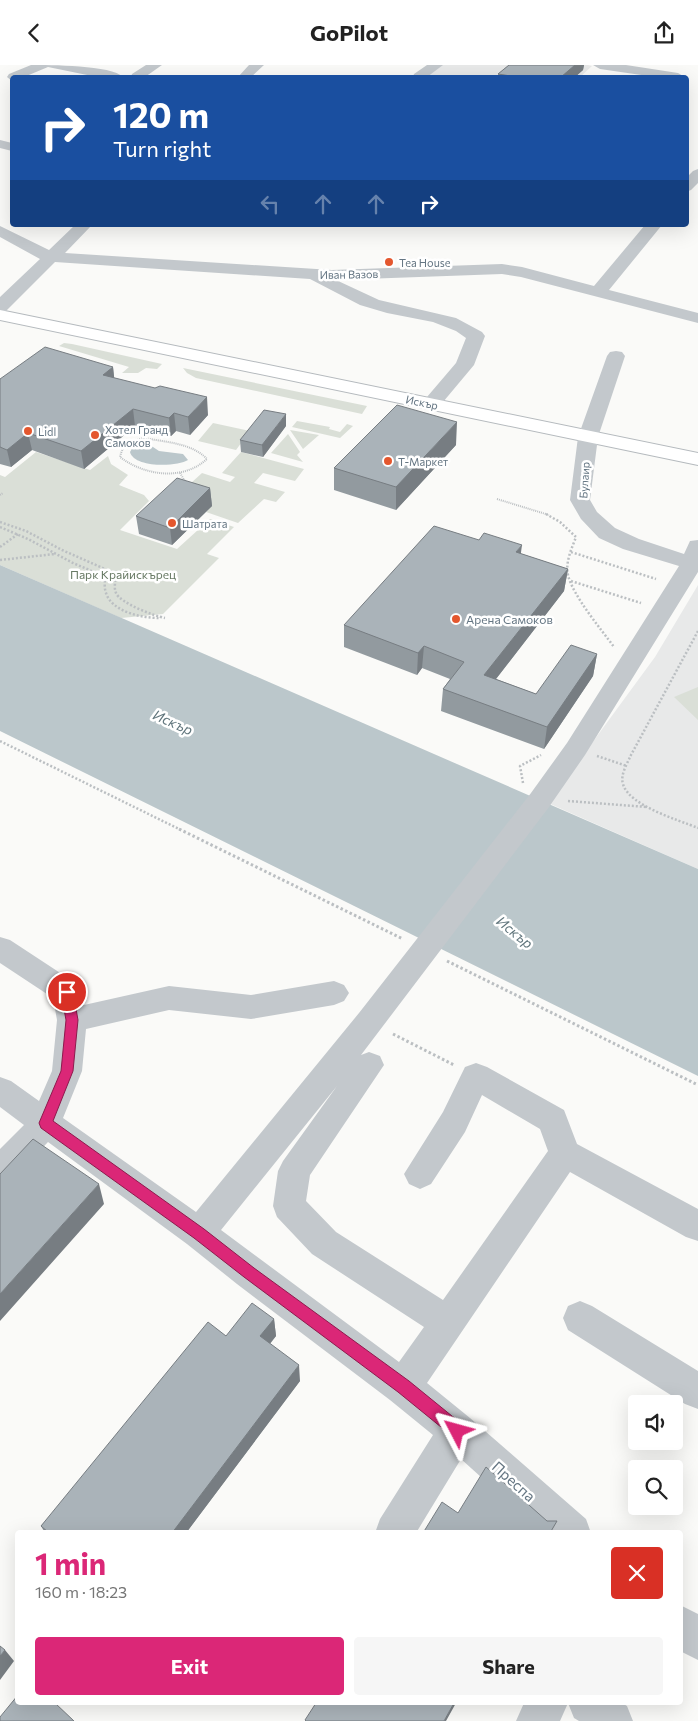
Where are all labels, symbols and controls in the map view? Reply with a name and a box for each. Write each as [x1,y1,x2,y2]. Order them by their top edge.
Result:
icon: back [20,19,48,47]
text: GoPilot [310,19,388,46]
icon: share [650,19,678,47]
text: 120 m [113,92,209,135]
icon: right [30,95,95,160]
text: Turn right [113,135,211,162]
icon: left [256,190,284,218]
icon: ahead [309,190,337,218]
icon: ahead [362,190,390,218]
icon: right [415,190,443,218]
marker: Tea House [383,256,395,268]
place label: Tea House [399,256,451,269]
street label: Иван Вазов [320,267,379,281]
street label: Искър [405,392,439,412]
place label: Хотел Гранд Самоков [105,423,169,449]
marker: Lidl [22,425,34,437]
place label: Lidl [38,425,56,438]
marker: Хотел Гранд Самоков [89,429,101,441]
marker: Т-Маркет [382,455,394,467]
place label: Т-Маркет [398,455,448,468]
street label: Булаир [576,461,592,499]
marker: Шатрата [166,517,178,529]
place label: Шатрата [182,517,227,530]
park label: Парк Крайискърец [70,567,176,581]
place label: Арена Самоков [466,612,553,626]
marker: Арена Самоков [450,613,462,625]
water label: Искър [150,706,196,738]
water label: Искър [493,912,537,952]
pin [46,971,88,1013]
icon: arrive [53,978,81,1006]
map controls [628,1395,683,1515]
button: sound [628,1395,683,1450]
position arrow [430,1404,482,1456]
street label: Преспа [489,1457,539,1505]
button: search [628,1460,683,1515]
text: 1 min [35,1544,106,1581]
button: close [611,1547,663,1599]
text: 160 m · 18:23 [35,1582,127,1601]
button: Exit [35,1637,344,1695]
button: Share [354,1637,663,1695]

